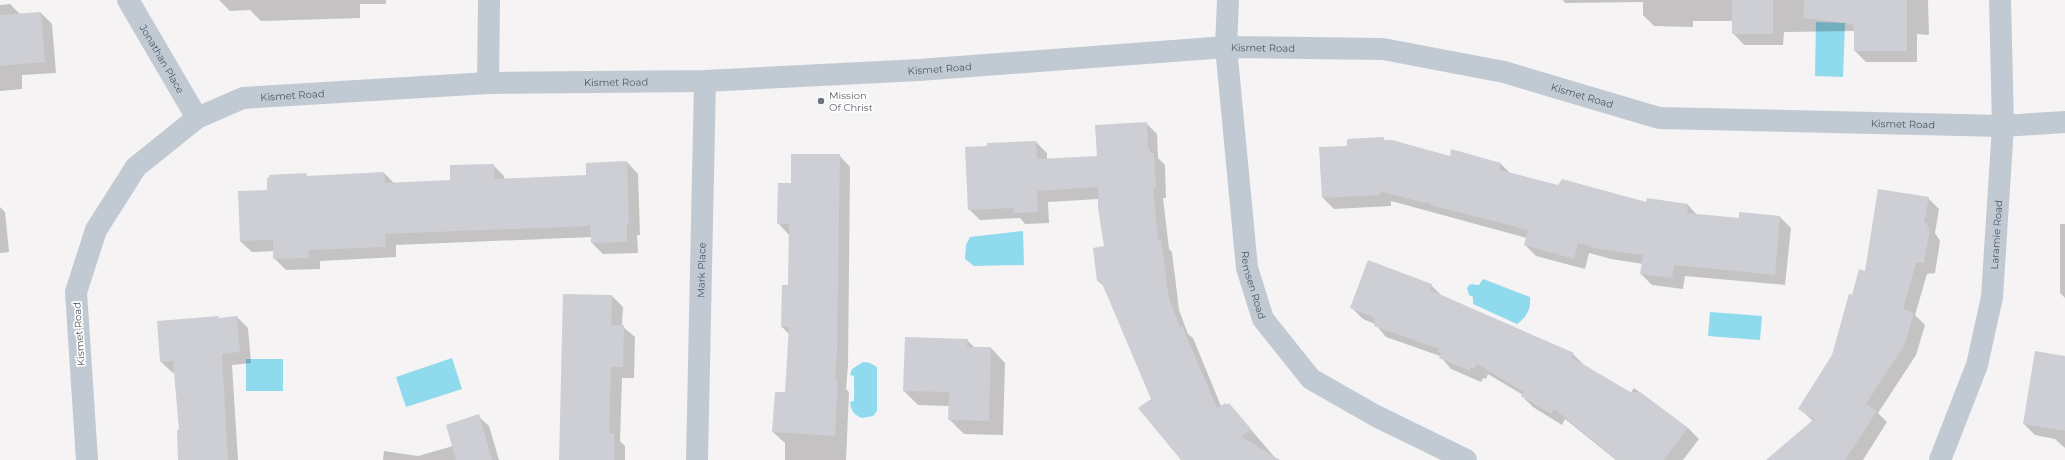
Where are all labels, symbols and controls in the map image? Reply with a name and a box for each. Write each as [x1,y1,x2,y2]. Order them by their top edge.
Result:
street label: Jonathan Place [137,21,187,95]
street label: Kismet Road [1231,41,1295,54]
street label: Kismet Road [907,60,972,77]
street label: Kismet Road [584,75,648,89]
street label: Kismet Road [1550,80,1615,111]
street label: Kismet Road [260,87,325,103]
place label: Mission Of Christ [829,89,873,114]
marker: Mission Of Christ [816,96,826,106]
street label: Kismet Road [1871,116,1935,131]
street label: Laramie Road [1987,200,2005,270]
street label: Mark Place [694,242,708,298]
street label: Remsen Road [1239,250,1269,321]
street label: Kismet Road [70,302,88,366]

